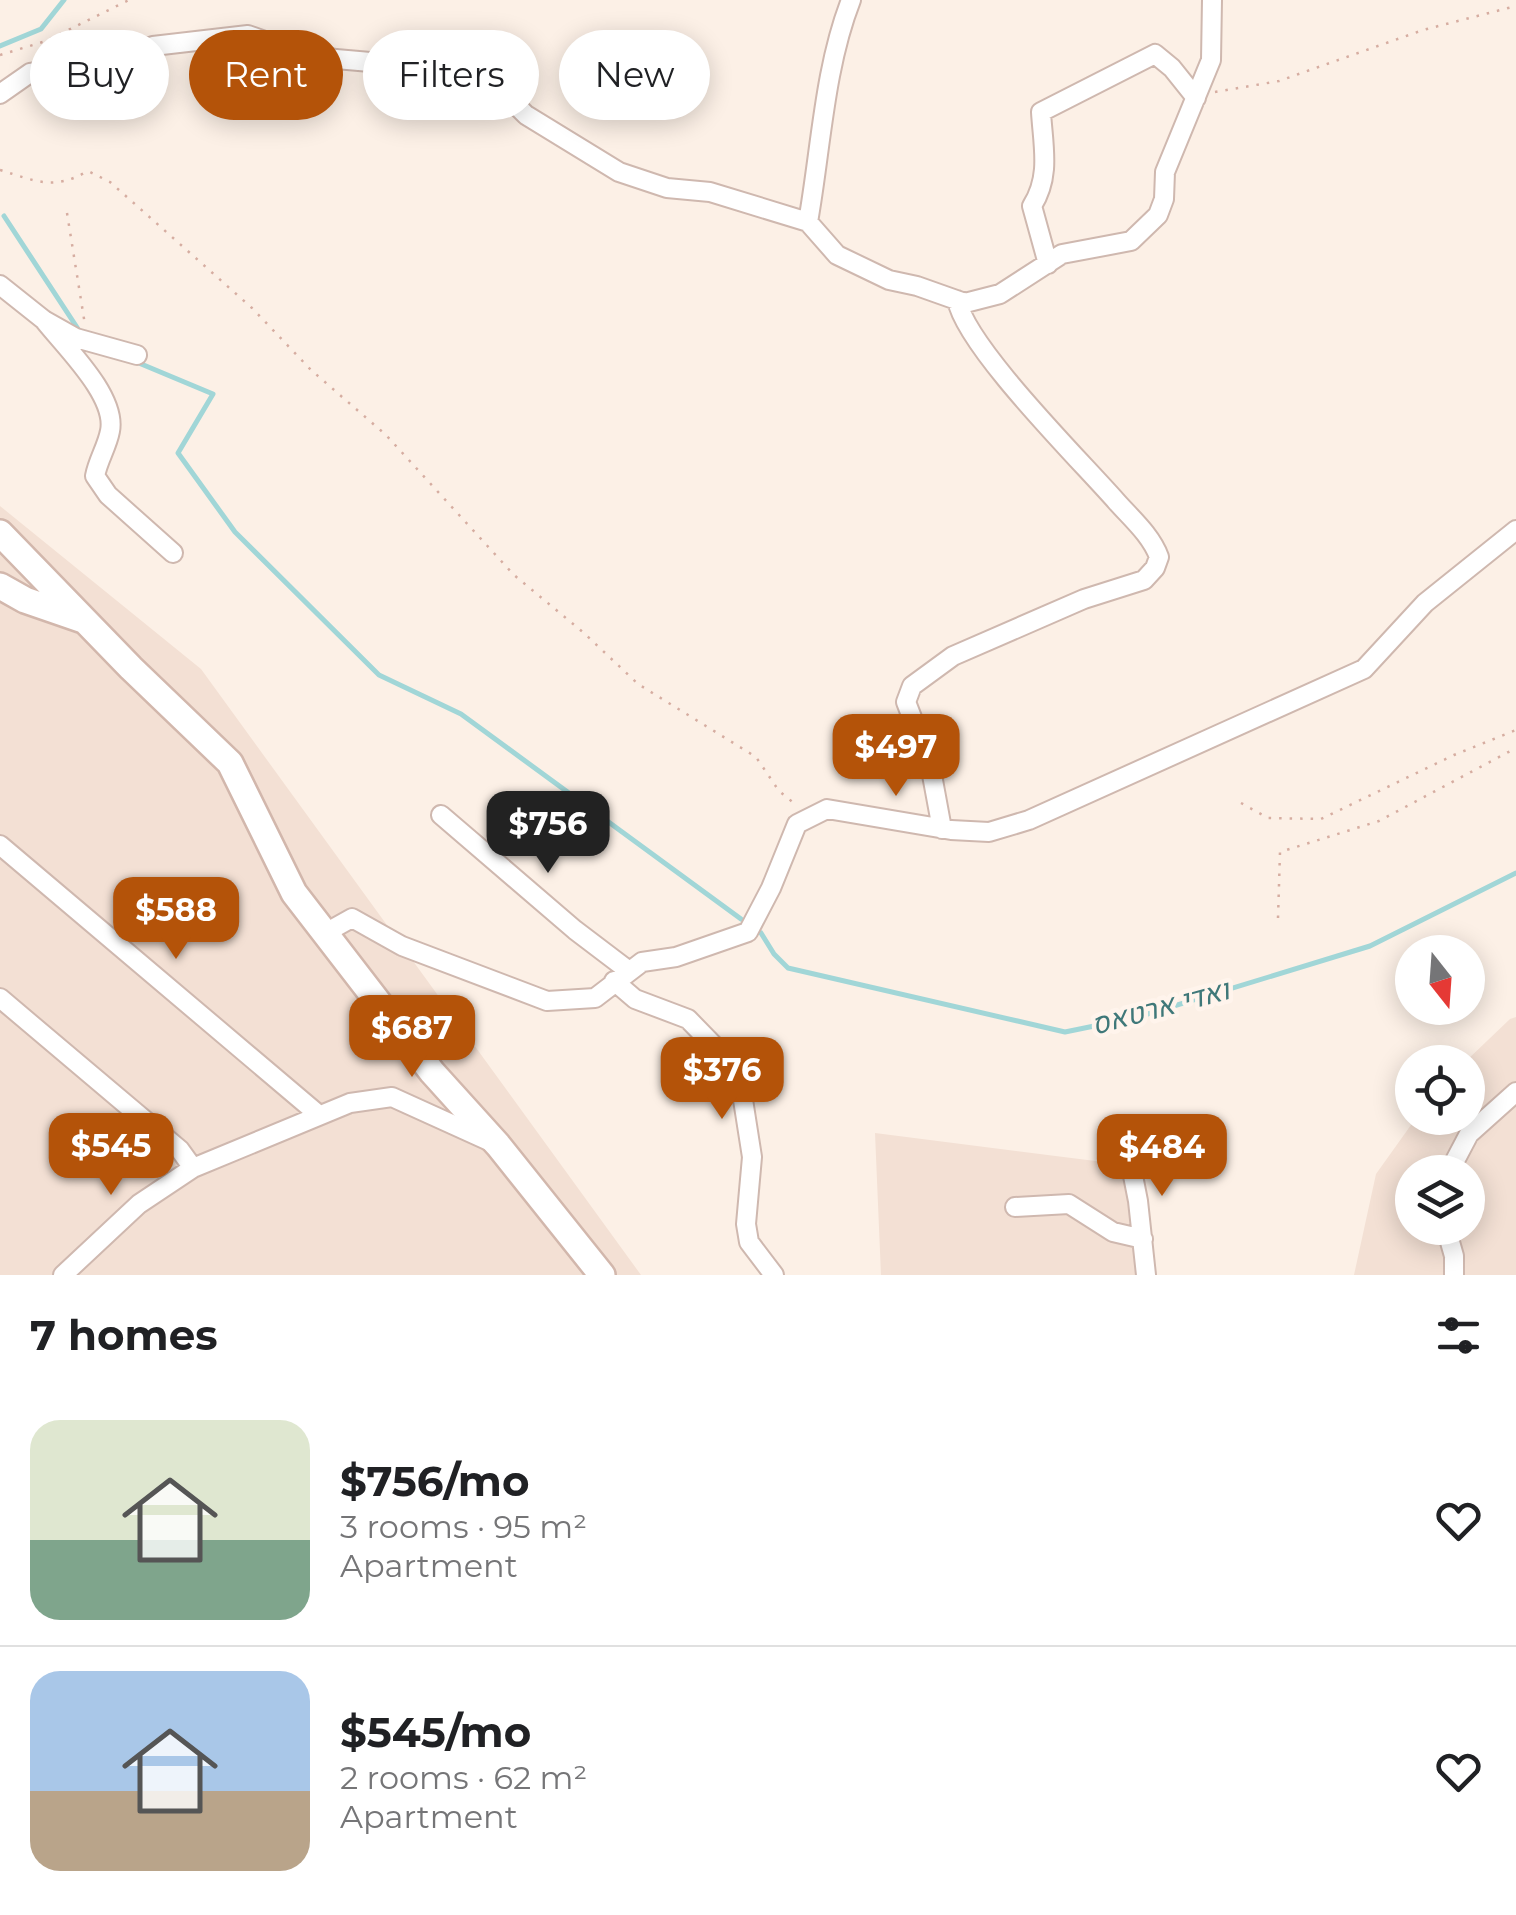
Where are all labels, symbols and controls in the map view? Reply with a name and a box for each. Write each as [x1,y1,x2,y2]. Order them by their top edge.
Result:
chip: Buy [30,30,169,120]
chip: Rent [189,30,343,120]
chip: Filters [363,30,539,120]
chip: New [559,30,710,120]
pin: $497 [837,714,955,799]
text: $497 [855,727,937,766]
pin: $756 [489,791,607,876]
text: $756 [509,804,587,843]
pin: $588 [117,877,235,962]
text: $588 [135,890,217,929]
north arrow [1395,935,1485,1025]
map controls [1395,935,1485,1245]
water label: ואדי ארטאס [1087,972,1234,1042]
pin: $687 [353,995,471,1080]
text: $687 [371,1008,453,1047]
pin: $376 [663,1037,781,1122]
button: locate [1395,1045,1485,1135]
text: $376 [683,1050,761,1089]
pin: $545 [52,1113,170,1198]
pin: $484 [1103,1114,1221,1199]
text: $545 [71,1126,151,1165]
text: $484 [1119,1127,1205,1166]
button: layers [1395,1155,1485,1245]
icon: filters [1431,1308,1486,1363]
text: 7 homes [30,1309,218,1361]
text: $756/mo [340,1455,529,1507]
icon: home [110,1460,230,1580]
icon: heart [1431,1493,1486,1548]
text: 3 rooms · 95 m² [340,1507,587,1546]
text: Apartment [340,1546,518,1585]
text: $545/mo [340,1706,531,1758]
icon: home [110,1711,230,1831]
icon: heart [1431,1744,1486,1799]
text: 2 rooms · 62 m² [340,1758,587,1797]
text: Apartment [340,1797,518,1836]

